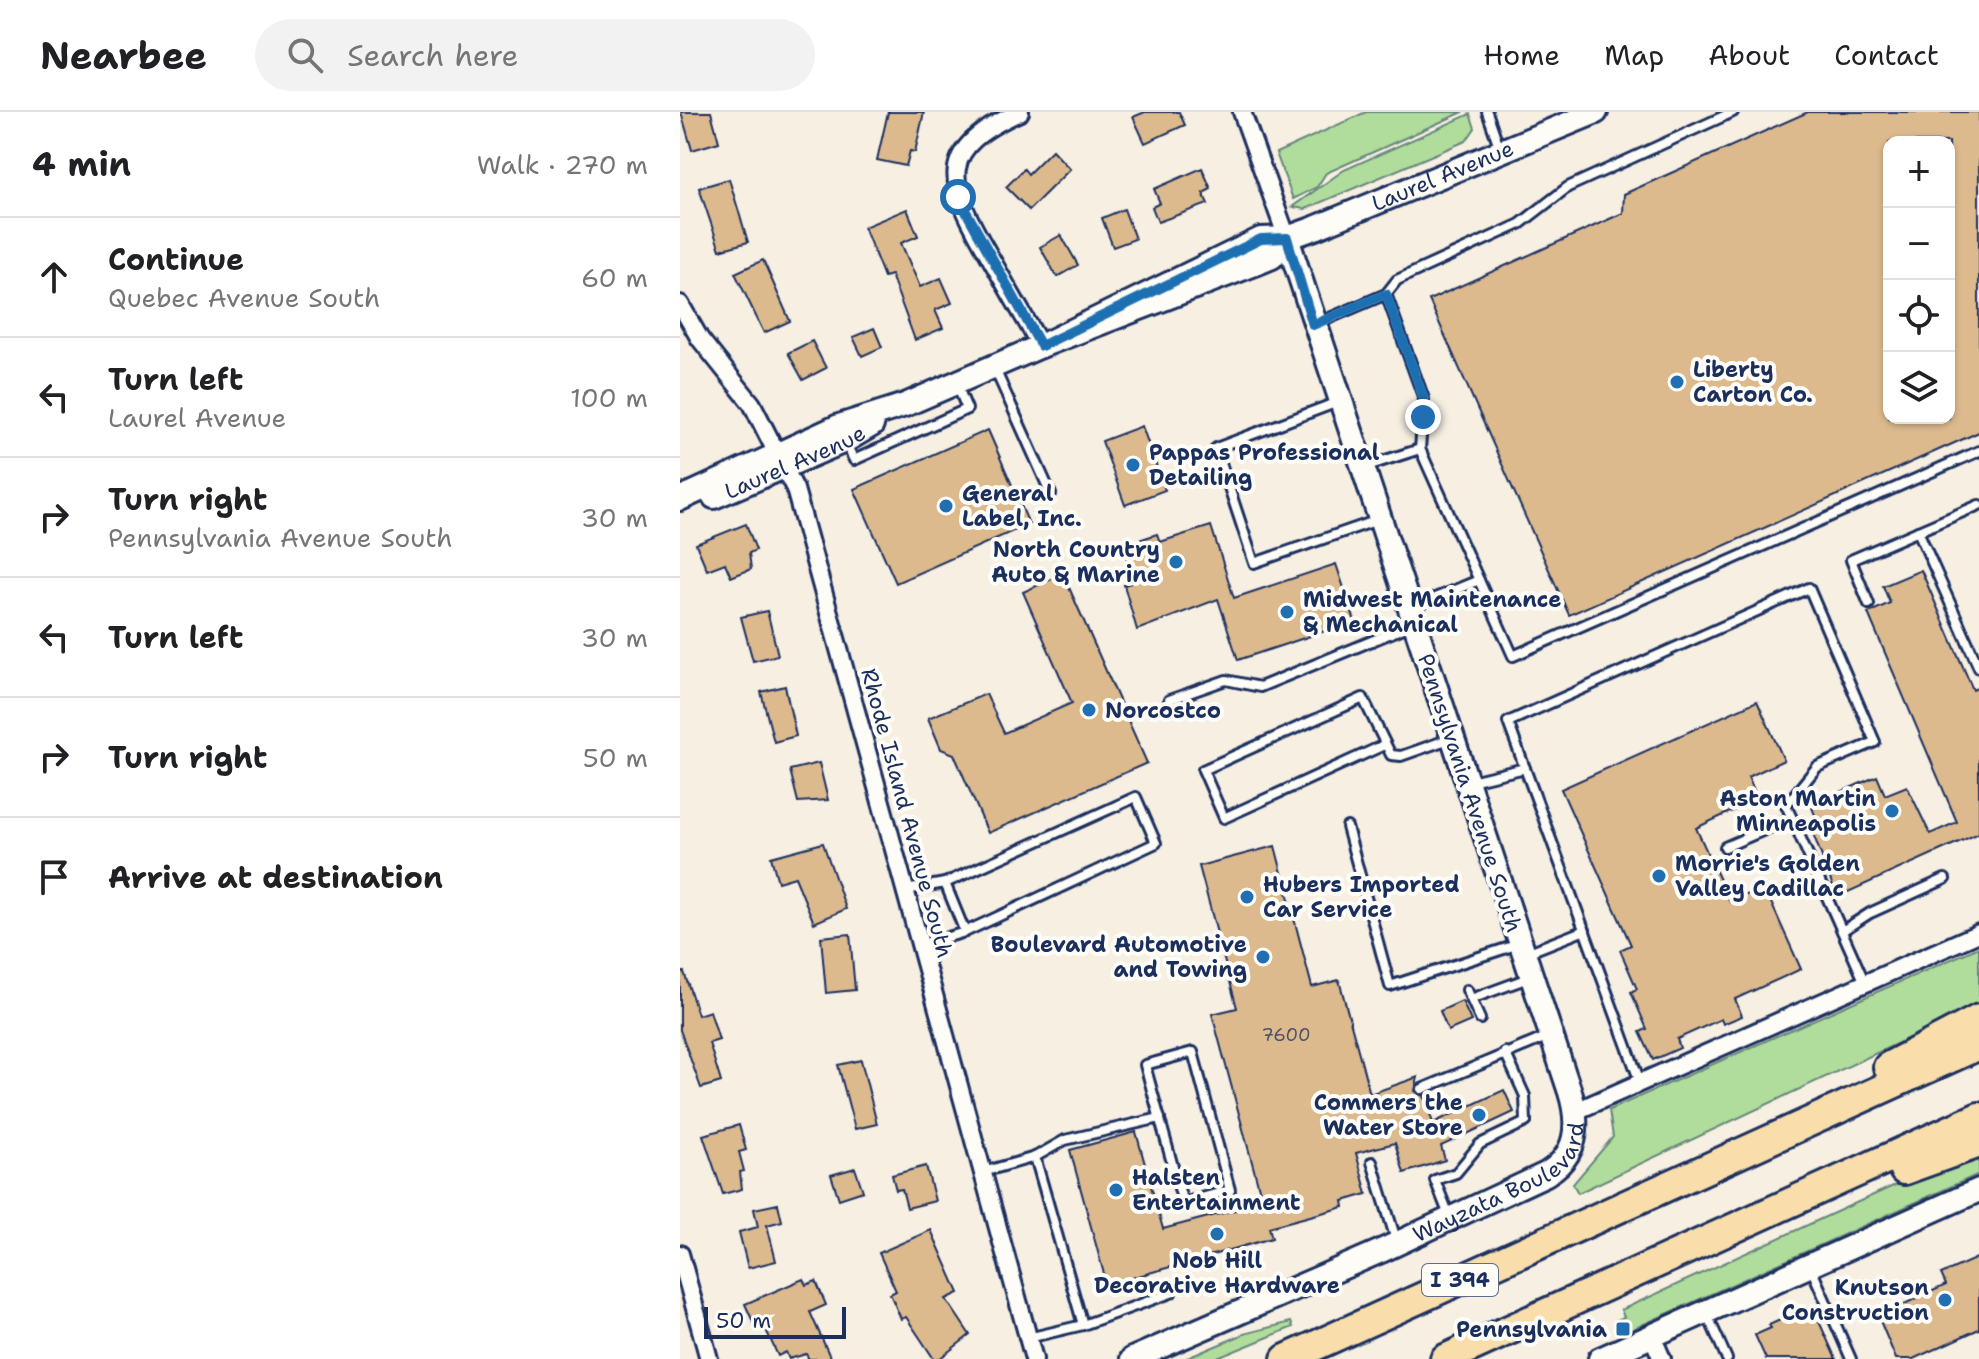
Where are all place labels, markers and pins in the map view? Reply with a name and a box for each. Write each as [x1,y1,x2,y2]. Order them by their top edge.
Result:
place label: Liberty Carton Co. [1693,355,1813,409]
marker: Liberty Carton Co. [1668,373,1686,391]
place label: Pappas Professional Detailing [1149,438,1380,492]
marker: Pappas Professional Detailing [1124,456,1142,474]
place label: General Label, Inc. [962,479,1082,533]
marker: General Label, Inc. [937,497,955,515]
place label: North Country Auto & Marine [991,535,1160,589]
marker: North Country Auto & Marine [1167,553,1185,571]
place label: Midwest Maintenance & Mechanical [1303,585,1562,639]
marker: Midwest Maintenance & Mechanical [1278,603,1296,621]
place label: Norcostco [1105,696,1221,725]
marker: Norcostco [1080,701,1098,719]
place label: Aston Martin Minneapolis [1720,784,1876,838]
marker: Aston Martin Minneapolis [1883,802,1901,820]
place label: Morrie's Golden Valley Cadillac [1675,849,1860,903]
marker: Morrie's Golden Valley Cadillac [1650,867,1668,885]
place label: Hubers Imported Car Service [1263,870,1460,924]
marker: Hubers Imported Car Service [1238,888,1256,906]
place label: Boulevard Automotive and Towing [991,930,1247,984]
marker: Boulevard Automotive and Towing [1254,948,1272,966]
place label: Commers the Water Store [1314,1088,1463,1142]
marker: Commers the Water Store [1470,1106,1488,1124]
place label: Halsten Entertainment [1132,1163,1301,1217]
marker: Halsten Entertainment [1107,1181,1125,1199]
marker: Nob Hill Decorative Hardware [1208,1225,1226,1243]
place label: Nob Hill Decorative Hardware [1094,1246,1340,1300]
place label: Knutson Construction [1782,1273,1929,1327]
marker: Knutson Construction [1936,1291,1954,1309]
place label: Pennsylvania [1456,1315,1607,1344]
marker: Pennsylvania [1614,1320,1632,1338]

